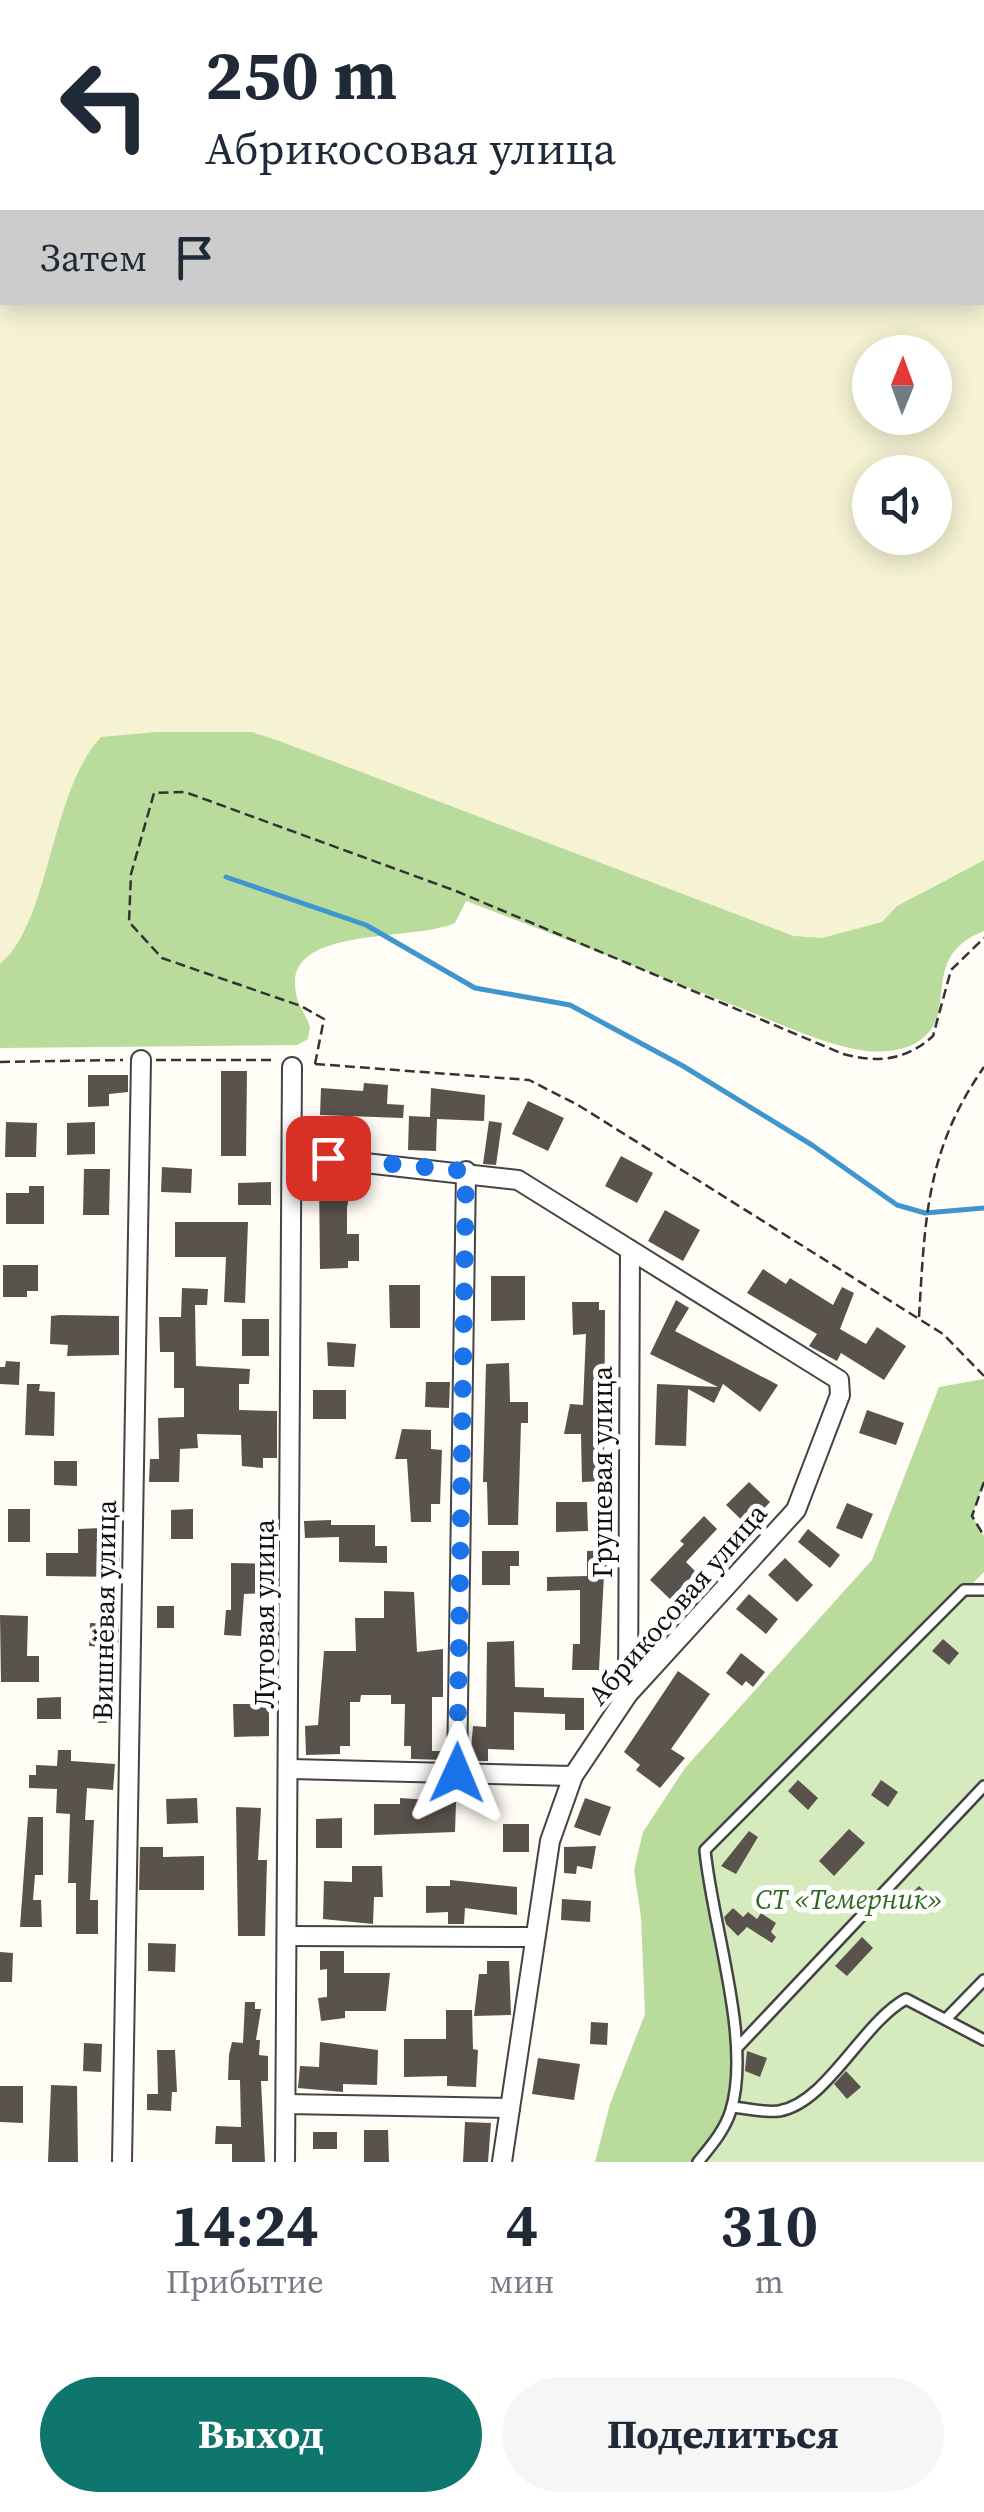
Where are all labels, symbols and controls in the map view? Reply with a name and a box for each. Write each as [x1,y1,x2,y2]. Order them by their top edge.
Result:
text: 250 m [205,26,397,122]
icon: left [40,40,170,170]
text: Абрикосовая улица [205,117,616,179]
icon: arrive [167,230,222,285]
text: Затем [40,232,147,284]
north arrow [852,335,952,435]
map controls [852,335,952,555]
button: sound [852,455,952,555]
pin [286,1116,371,1201]
icon: arrive [301,1131,356,1186]
street label: Грушевая улица [583,1365,621,1578]
street label: Абрикосовая улица [579,1494,776,1713]
street label: Вишнёвая улица [83,1499,125,1720]
street label: Луговая улица [245,1518,283,1709]
position arrow [405,1721,509,1825]
park label: СТ «Темерник» [755,1880,943,1918]
text: 14:24 [171,2184,319,2266]
text: 4 [506,2184,538,2266]
text: 310 [720,2184,818,2266]
text: Прибытие [166,2260,324,2304]
text: мин [490,2260,554,2304]
text: m [755,2260,784,2304]
button: Выход [40,2377,482,2492]
button: Поделиться [502,2377,944,2492]

